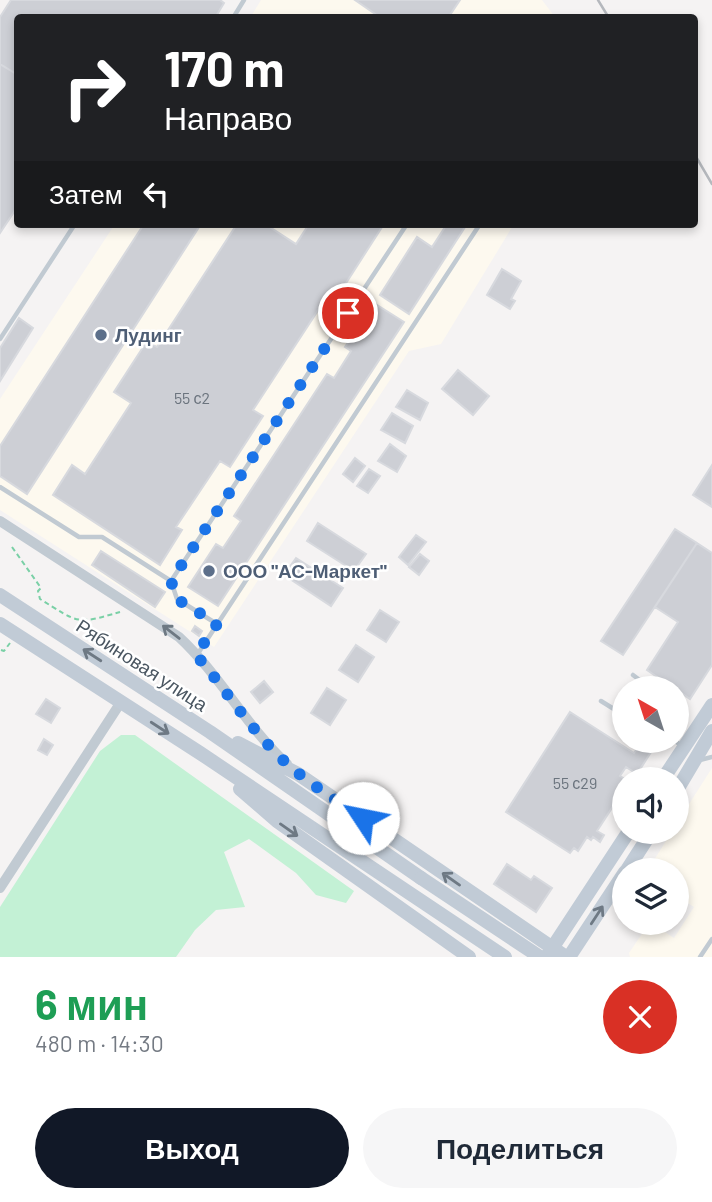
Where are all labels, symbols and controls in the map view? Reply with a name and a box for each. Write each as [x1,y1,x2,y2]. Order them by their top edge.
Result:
text: 170 m [164,38,284,97]
icon: right [49,42,140,133]
text: Направо [164,98,292,136]
icon: left [137,175,175,213]
text: Затем [49,178,123,209]
pin [318,283,378,343]
icon: arrive [329,294,367,332]
place label: Лудинг [115,323,182,346]
marker: Лудинг [93,327,109,343]
house number: 55 с2 [174,388,210,407]
place label: ООО "АС-Маркет" [223,559,387,582]
marker: ООО "АС-Маркет" [201,563,217,579]
street label: Рябиновая улица [72,614,212,716]
one-way arrow [162,625,181,640]
one-way arrow [82,647,102,661]
north arrow [612,676,690,752]
map controls [612,676,689,935]
one-way arrow [150,720,169,735]
button: sound [612,767,689,844]
house number: 55 с29 [553,773,597,792]
position arrow [326,781,400,855]
one-way arrow [279,822,298,837]
button: layers [612,858,689,935]
one-way arrow [442,872,461,886]
one-way arrow [590,905,604,925]
text: 6 мин [35,978,148,1028]
button: close [603,980,677,1054]
text: 480 m · 14:30 [35,1029,164,1057]
button: Выход [35,1108,349,1188]
button: Поделиться [363,1108,677,1188]

